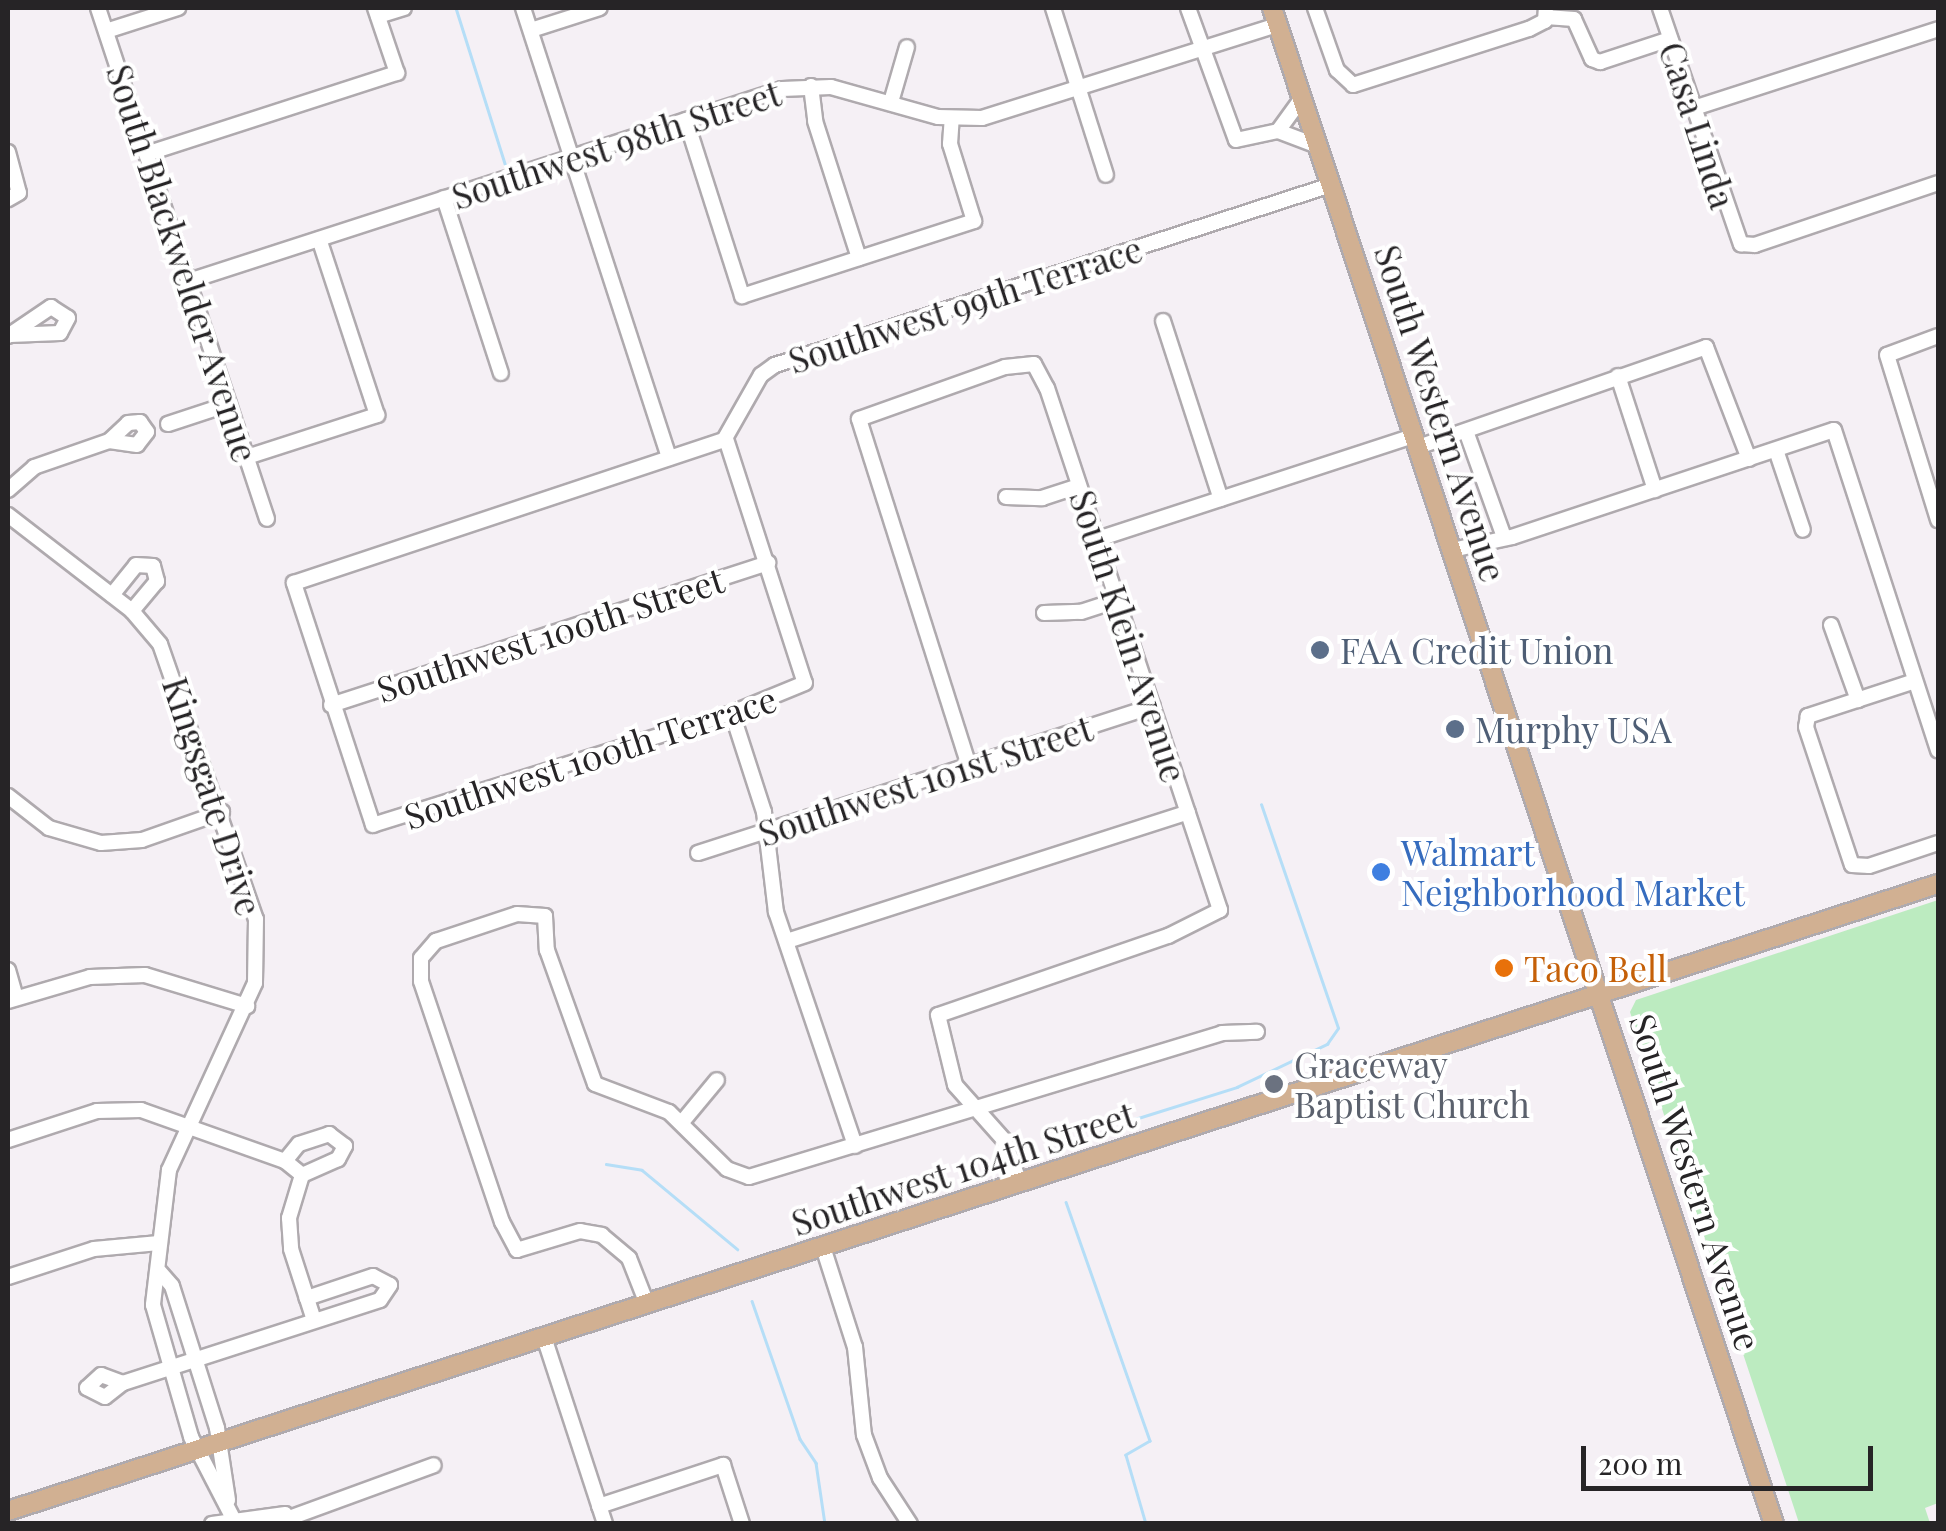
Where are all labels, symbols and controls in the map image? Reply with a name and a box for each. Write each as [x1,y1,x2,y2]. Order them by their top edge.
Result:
street label: Casa Linda [1651,36,1745,214]
street label: South Blackwelder Avenue [99,58,267,468]
street label: Southwest 98th Street [446,71,786,217]
street label: Southwest 99th Terrace [782,227,1148,381]
street label: South Western Avenue [1366,238,1516,588]
street label: South Klein Avenue [1062,484,1196,788]
street label: Southwest 100th Street [371,558,729,710]
place label: FAA Credit Union [1340,629,1614,671]
marker: FAA Credit Union [1309,639,1331,661]
street label: Kingsgate Drive [155,672,271,920]
street label: Southwest 100th Terrace [398,677,782,837]
street label: Southwest 101st Street [752,706,1098,854]
place label: Murphy USA [1475,708,1673,750]
marker: Murphy USA [1444,718,1466,740]
place label: Walmart Neighborhood Market [1401,831,1745,913]
marker: Walmart Neighborhood Market [1370,861,1392,883]
place label: Taco Bell [1524,947,1667,989]
marker: Taco Bell [1493,957,1515,979]
street label: South Western Avenue [1621,1007,1771,1357]
place label: Graceway Baptist Church [1294,1043,1530,1125]
marker: Graceway Baptist Church [1263,1073,1285,1095]
street label: Southwest 104th Street [786,1093,1140,1243]
scale bar [1586,1426,1878,1488]
text: 200 m [1598,1443,1682,1483]

